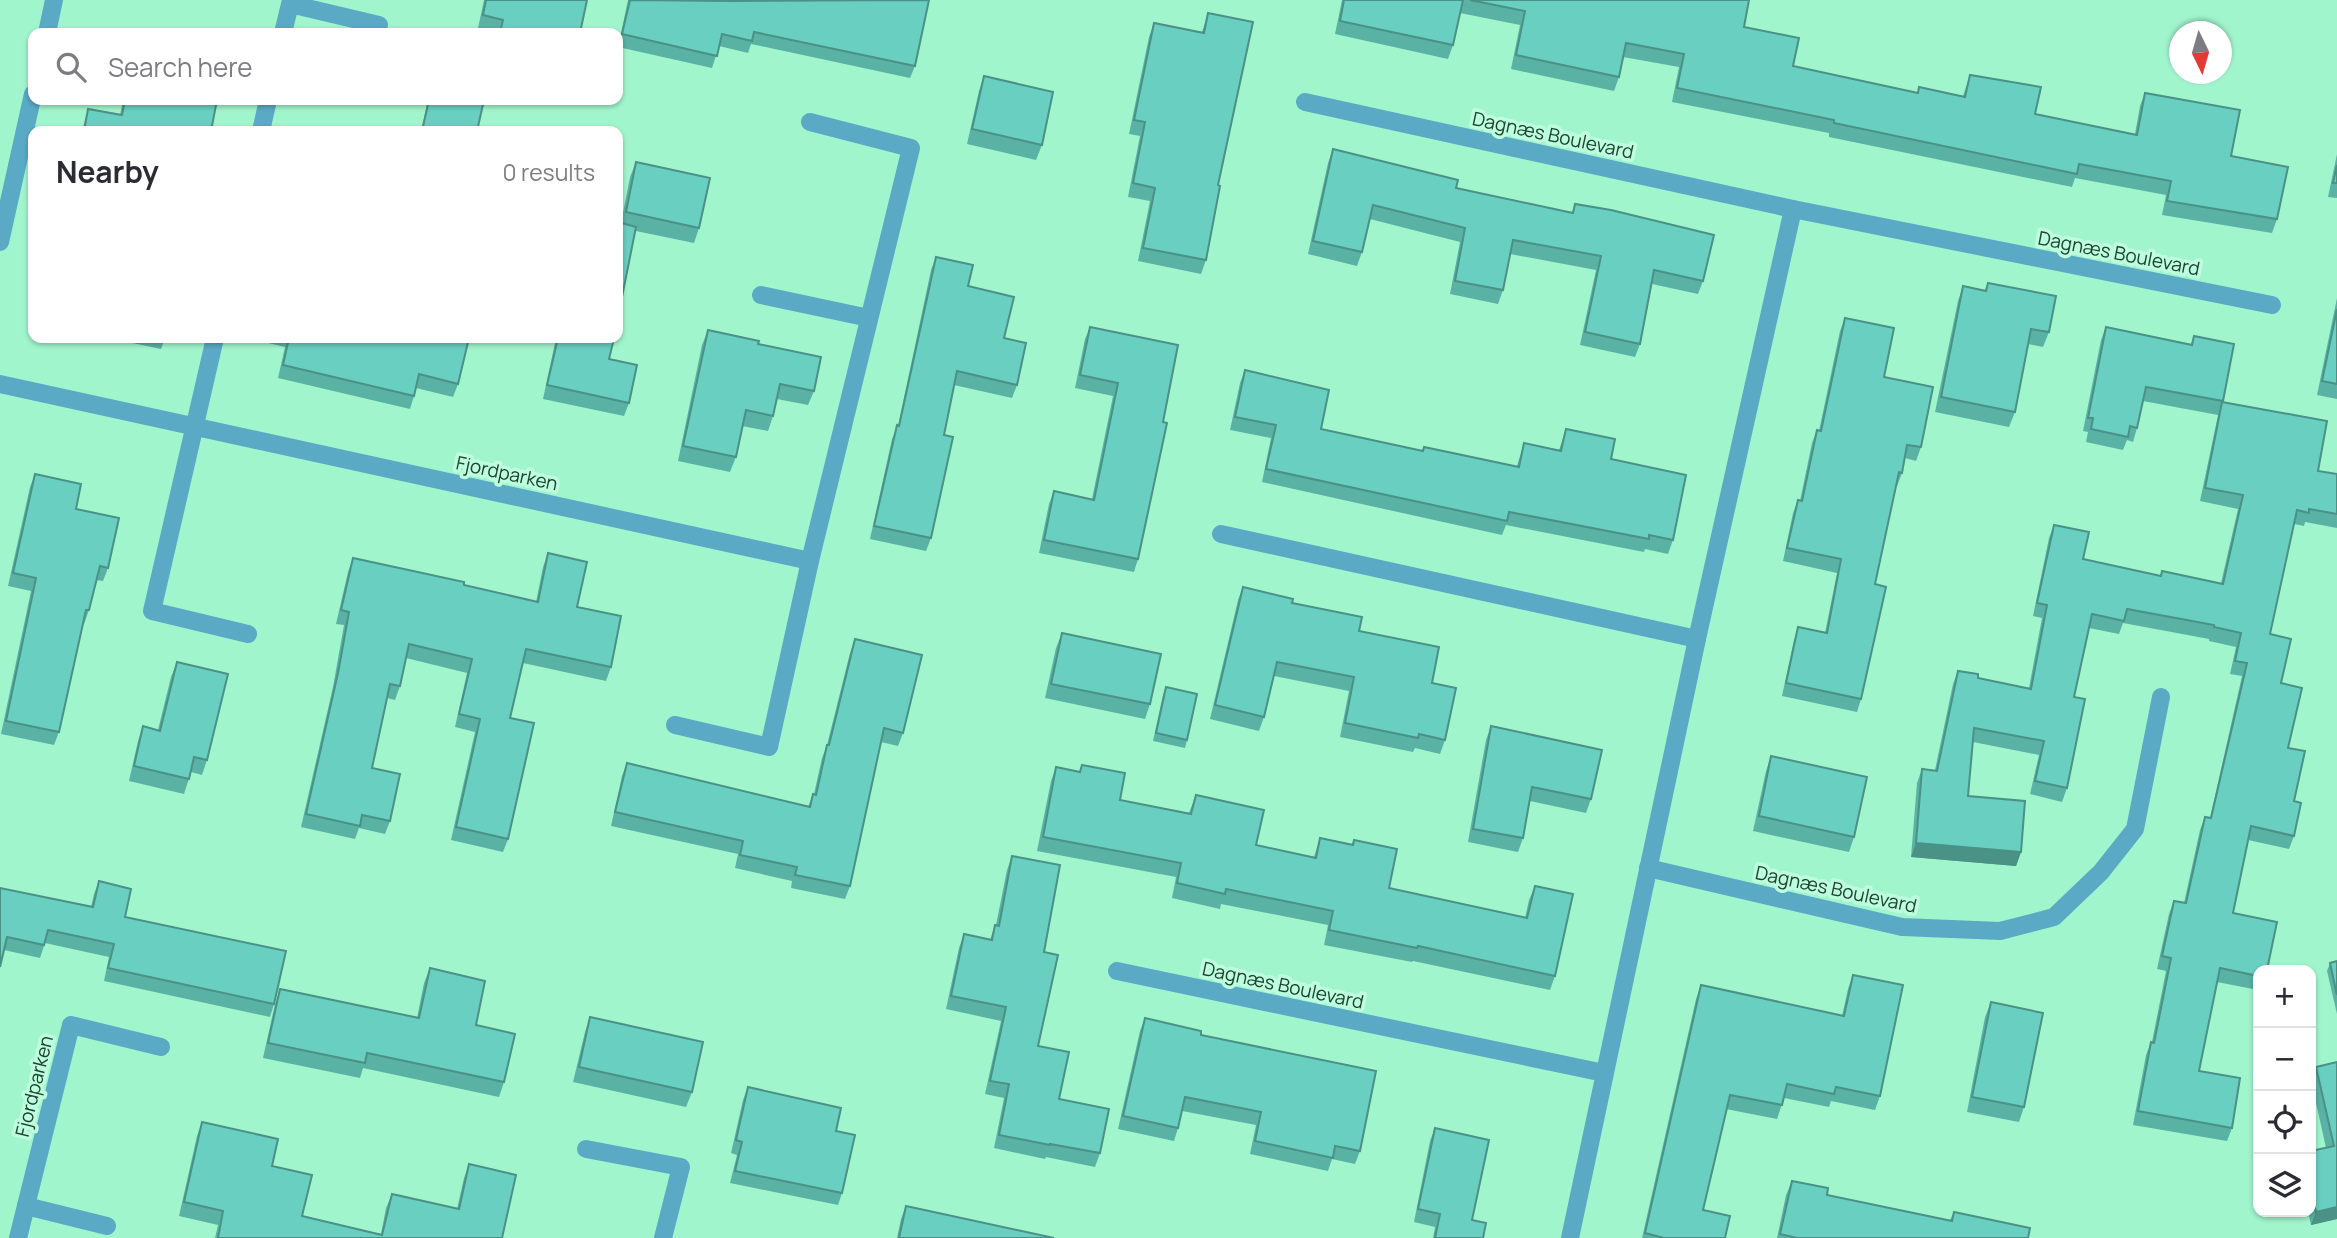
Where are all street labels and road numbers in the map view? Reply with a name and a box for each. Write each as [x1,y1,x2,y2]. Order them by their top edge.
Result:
street label: Dagnæs Boulevard [1470,105,1636,165]
street label: Dagnæs Boulevard [2036,225,2202,281]
street label: Fjordparken [454,450,560,496]
street label: Dagnæs Boulevard [1753,859,1919,919]
street label: Dagnæs Boulevard [1200,955,1366,1015]
street label: Fjordparken [9,1033,59,1139]

